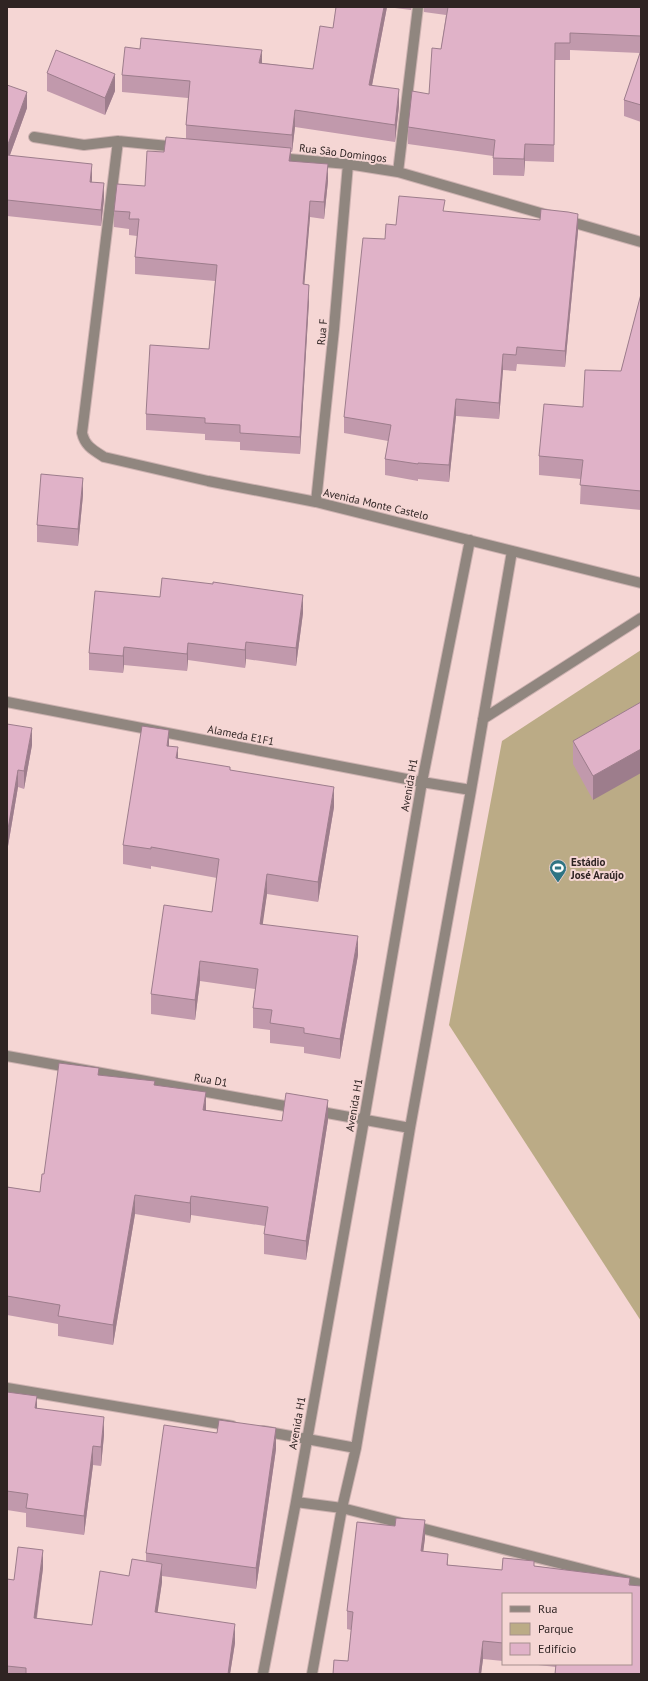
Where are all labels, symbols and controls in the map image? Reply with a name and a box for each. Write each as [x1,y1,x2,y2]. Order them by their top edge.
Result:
street label: Rua São Domingos [298,141,388,165]
street label: Rua F [314,318,330,346]
street label: Avenida Monte Castelo [322,485,430,523]
street label: Alameda E1F1 [207,722,275,748]
street label: Avenida H1 [397,757,421,813]
place label: Estádio José Araújo [570,855,624,882]
sports icon: Estádio José Araújo [548,858,568,883]
street label: Rua D1 [193,1070,229,1090]
street label: Avenida H1 [342,1077,366,1133]
street label: Avenida H1 [285,1395,309,1451]
legend [502,1593,632,1665]
text: Rua [538,1601,557,1616]
text: Parque [538,1621,573,1636]
text: Edifício [538,1641,576,1656]

